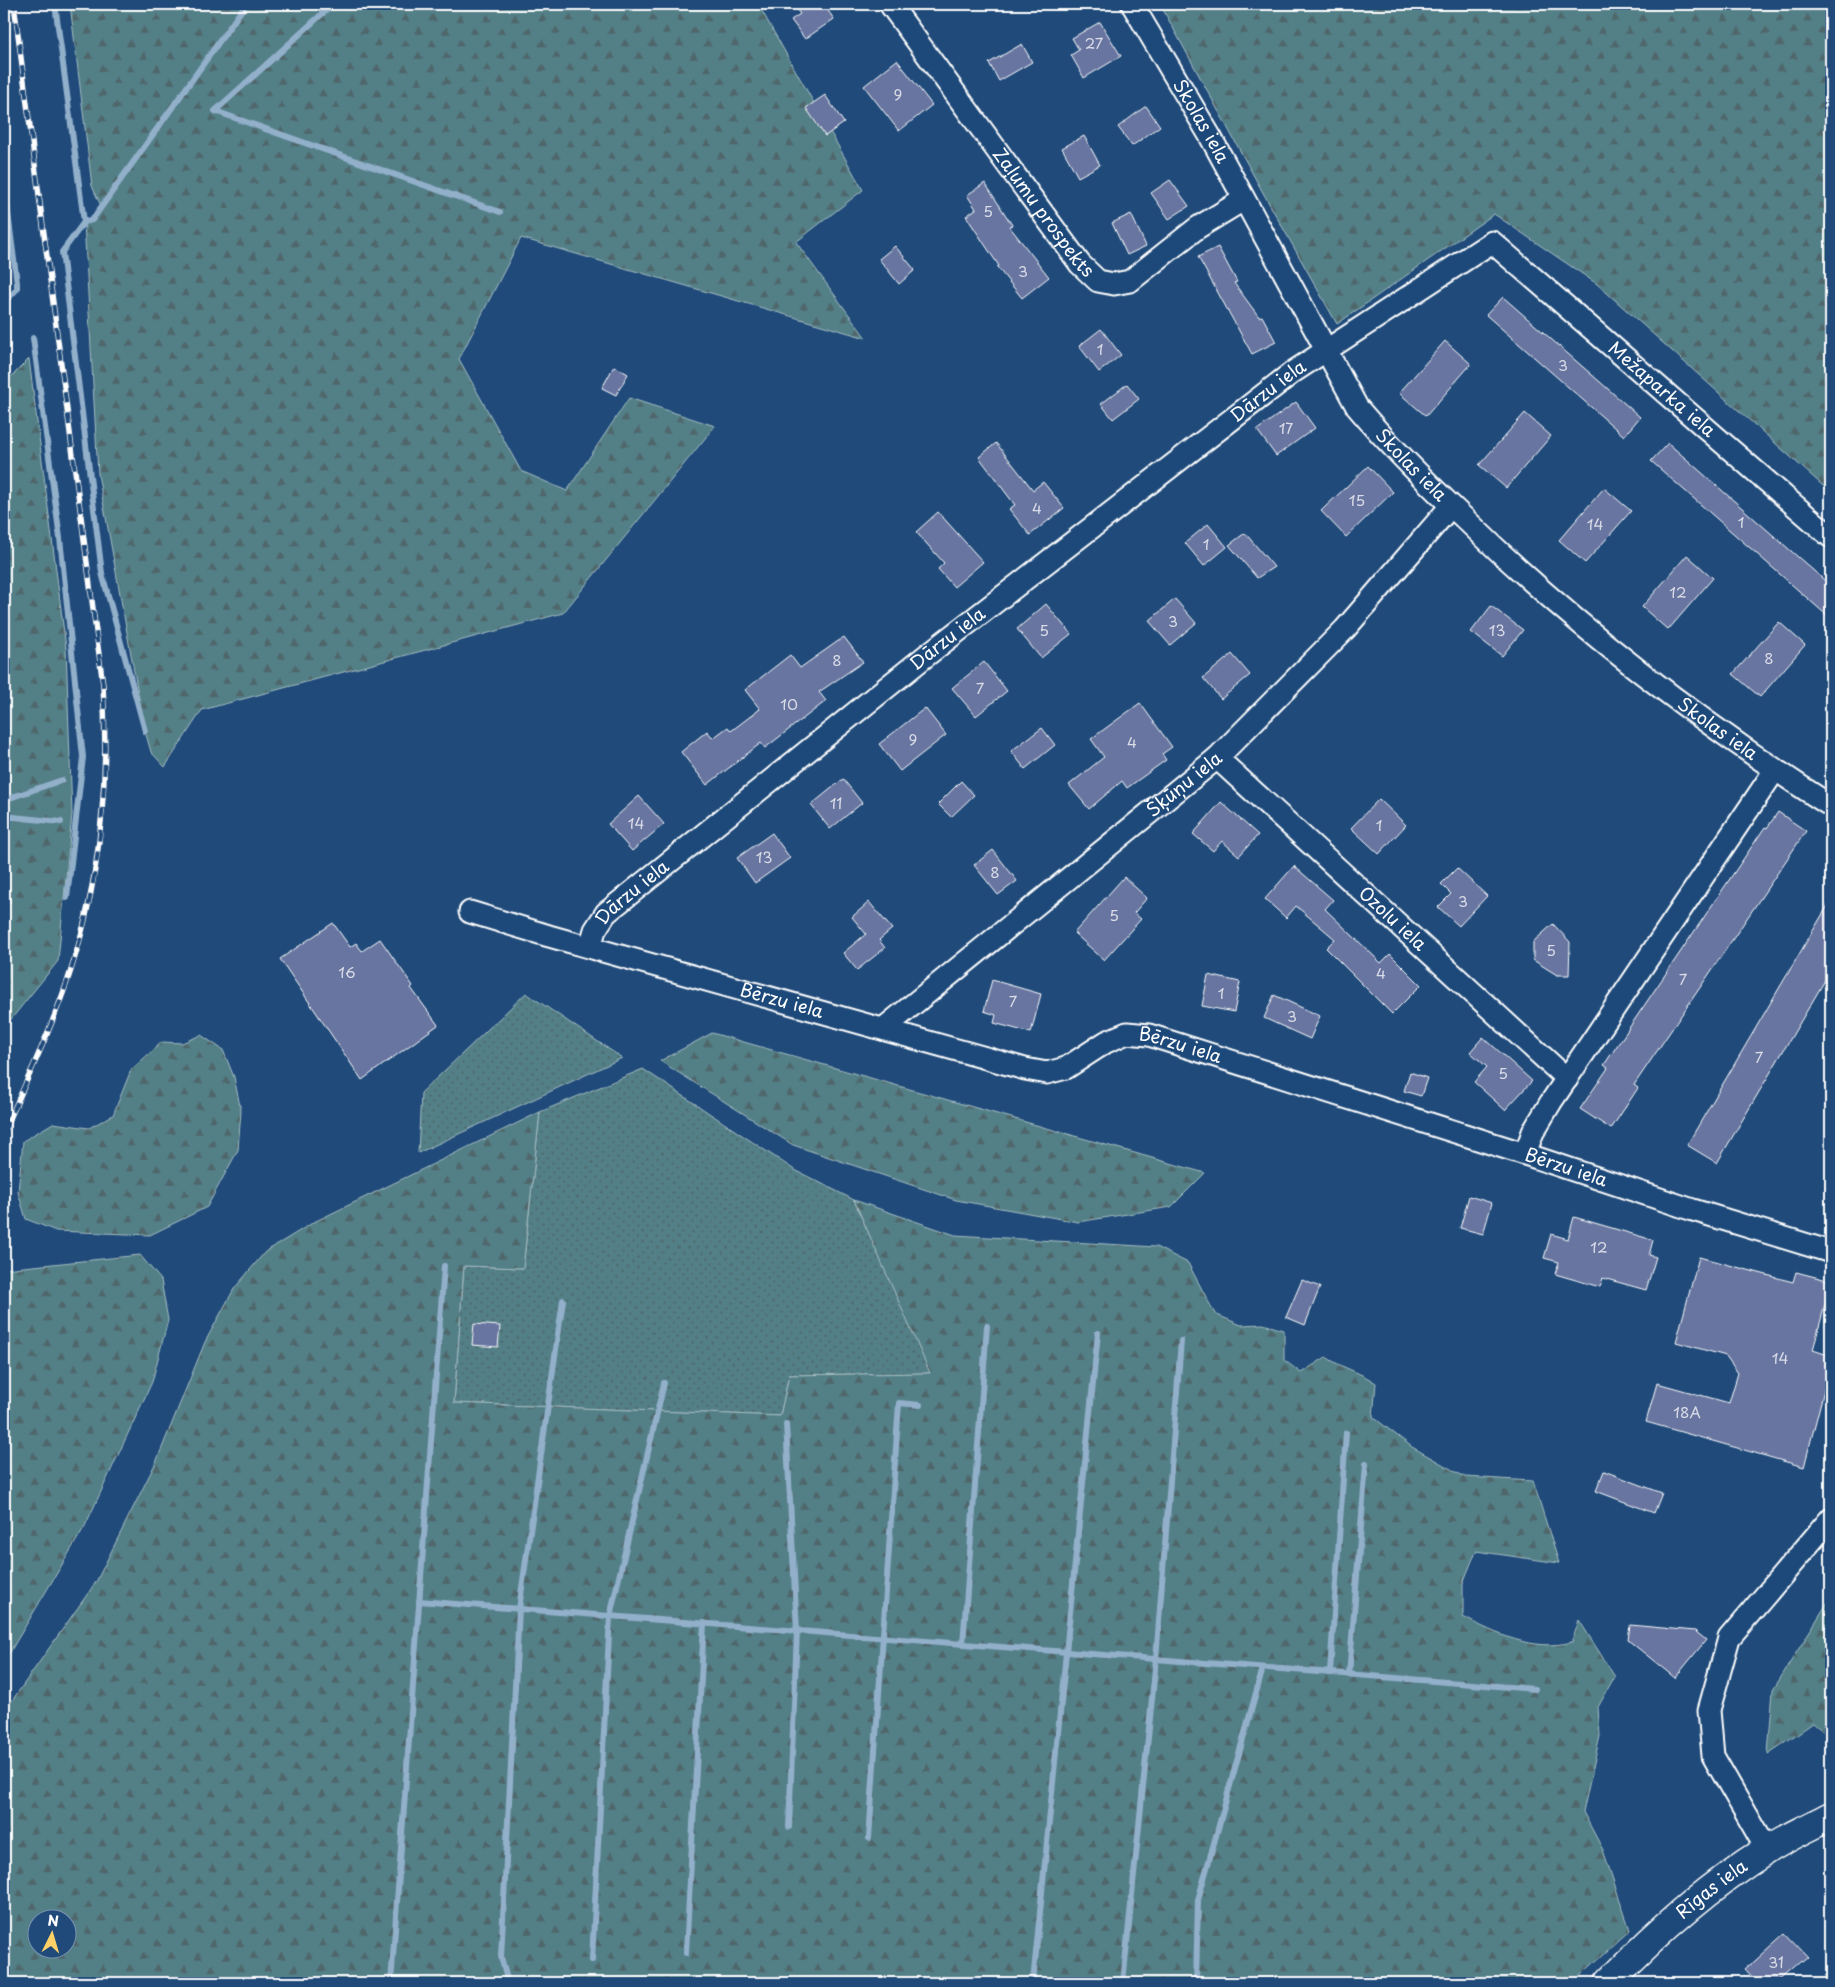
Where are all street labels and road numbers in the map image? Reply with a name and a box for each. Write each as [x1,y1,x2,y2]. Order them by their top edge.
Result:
street label: Skolas iela [1167,73,1238,168]
street label: Zaļumu prospekts [987,141,1101,283]
street label: Mežaparka iela [1603,334,1723,443]
street label: Dārzu iela [1224,352,1311,428]
street label: Skolas iela [1370,422,1455,508]
street label: Dārzu iela [903,599,991,676]
street label: Skolas iela [1672,690,1765,766]
street label: Šķūņu iela [1139,744,1228,823]
street label: Dārzu iela [587,852,675,929]
street label: Ozolu iela [1353,879,1434,957]
street label: Bērzu iela [737,975,828,1024]
street label: Bērzu iela [1138,1019,1226,1069]
street label: Bērzu iela [1522,1140,1612,1193]
street label: Rīgas iela [1669,1851,1753,1925]

